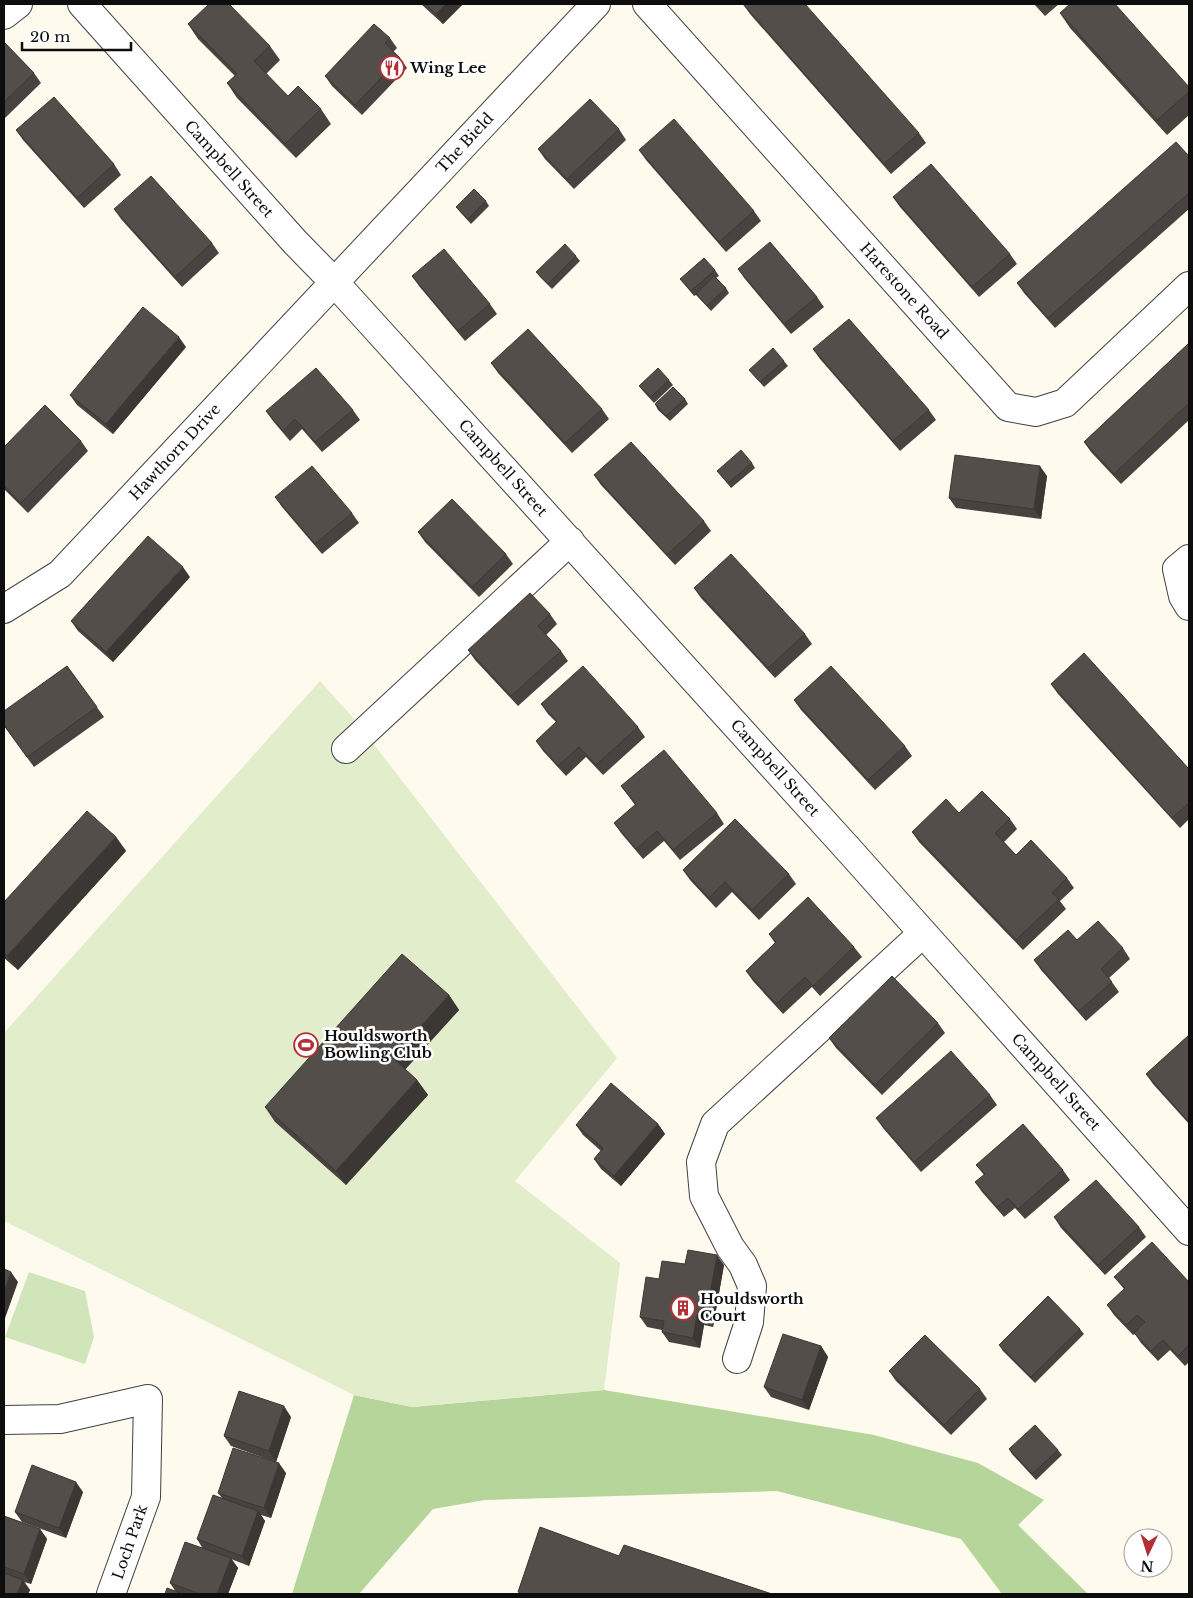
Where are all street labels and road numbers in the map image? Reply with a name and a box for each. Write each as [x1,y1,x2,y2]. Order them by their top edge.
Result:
street label: The Bield [432,109,497,177]
street label: Campbell Street [181,116,278,221]
street label: Harestone Road [856,239,953,343]
street label: Hawthorn Drive [125,399,224,504]
street label: Campbell Street [455,415,552,520]
street label: Campbell Street [727,715,824,820]
street label: Campbell Street [1008,1029,1105,1134]
street label: Loch Park [108,1501,151,1582]

